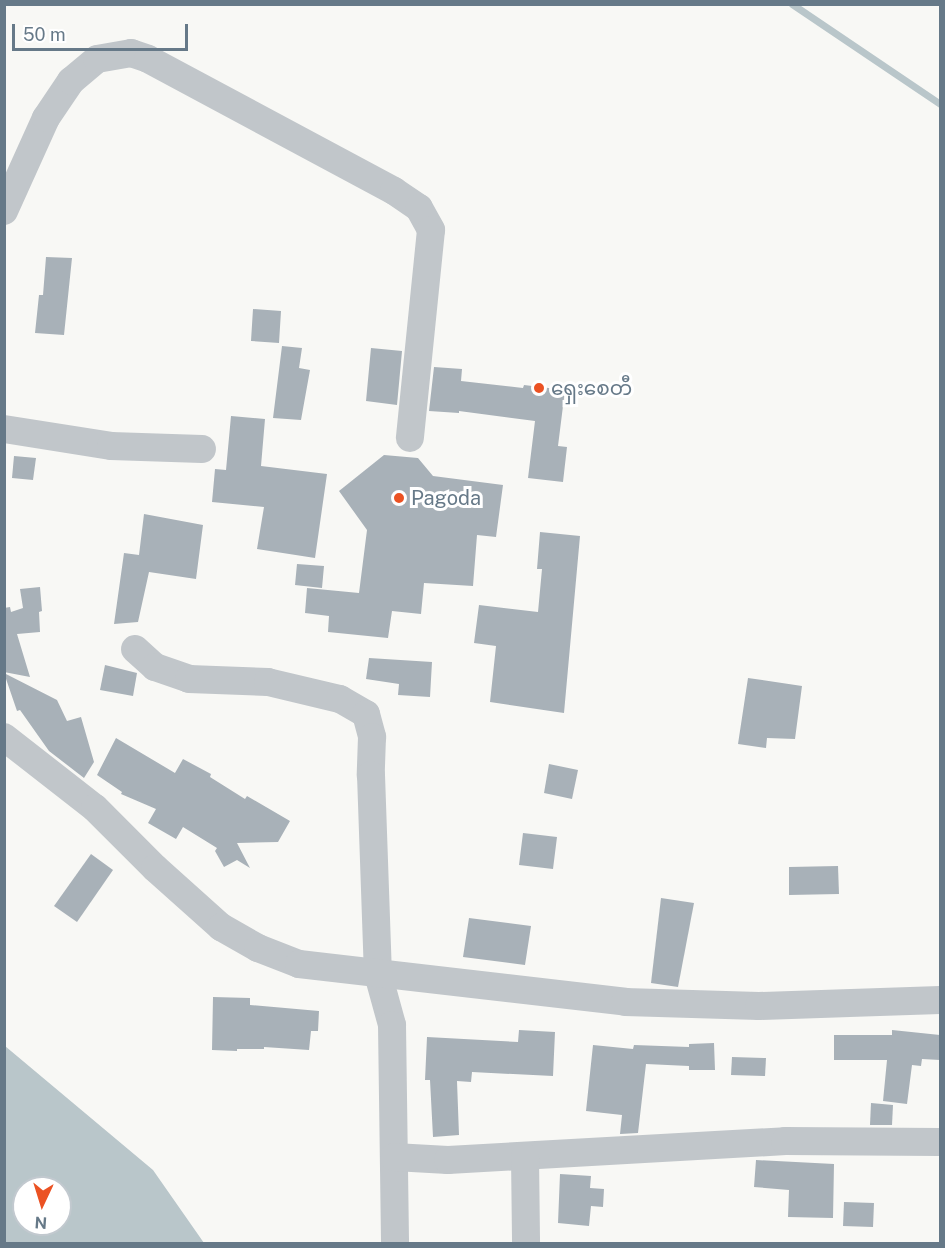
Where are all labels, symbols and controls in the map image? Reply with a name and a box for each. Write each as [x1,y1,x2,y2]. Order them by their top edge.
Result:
scale bar [15,12,190,50]
text: 50 m [23,24,66,45]
place label: ရှေးစေတီ [551,376,632,400]
marker: ရှေးစေတီ [532,381,546,395]
place label: Pagoda [411,486,481,510]
marker: Pagoda [392,491,406,505]
north arrow [12,1176,72,1236]
text: N [34,1213,48,1232]

